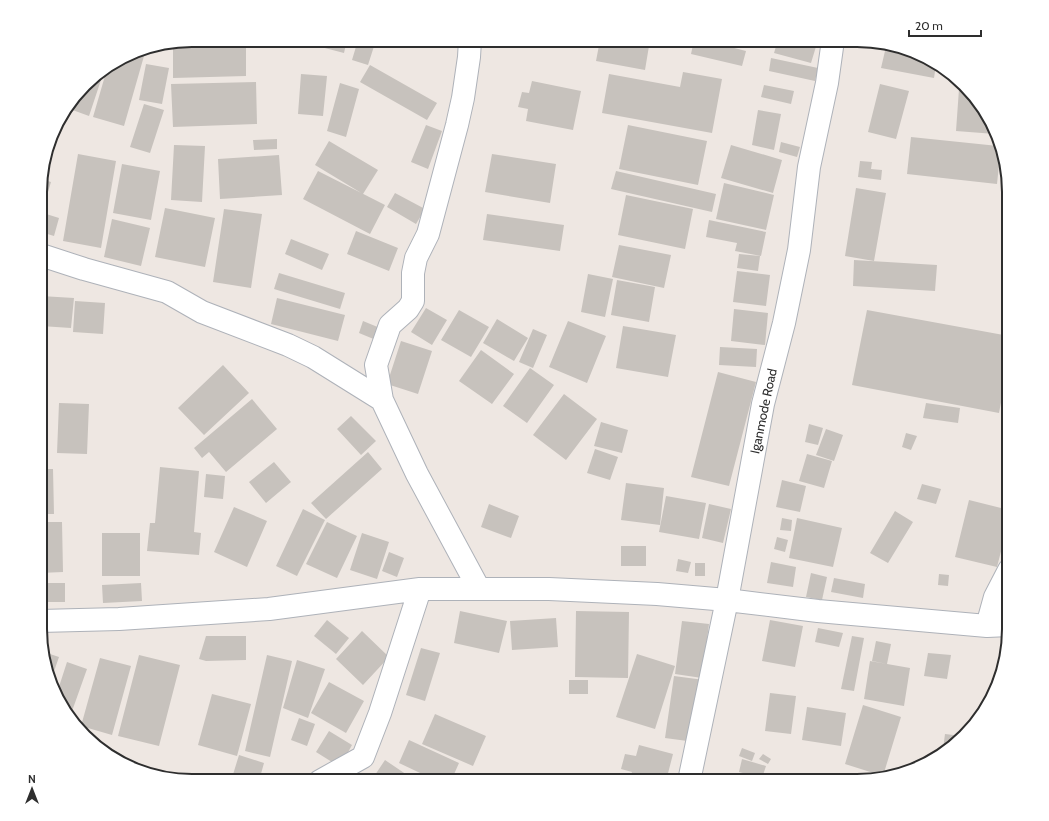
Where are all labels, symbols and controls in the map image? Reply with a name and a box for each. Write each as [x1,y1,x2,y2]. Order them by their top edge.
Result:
scale bar [909,12,981,38]
text: 20 m [915,18,943,33]
street label: Iganmode Road [746,367,780,455]
north arrow [12,769,52,809]
text: N [28,772,36,786]

